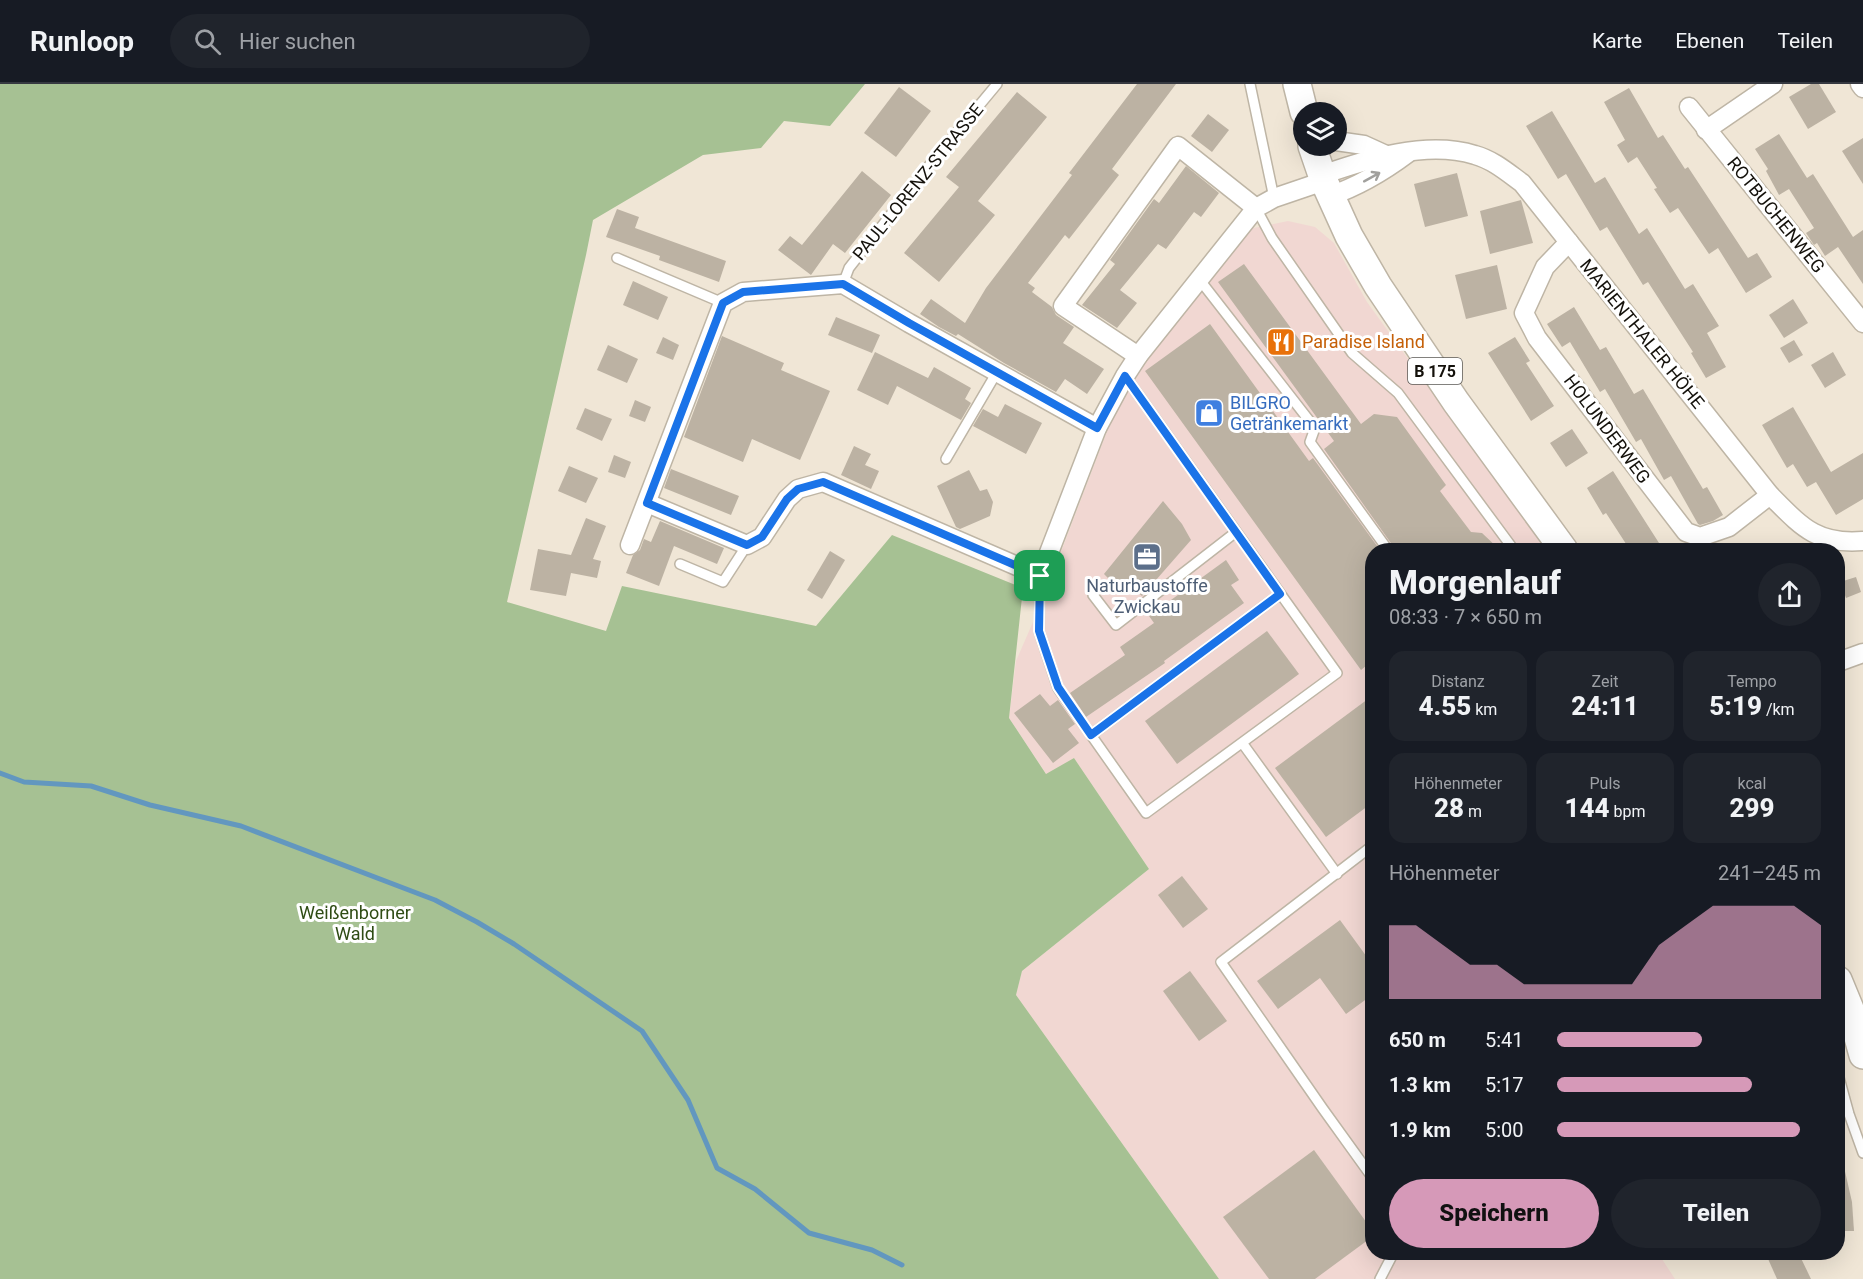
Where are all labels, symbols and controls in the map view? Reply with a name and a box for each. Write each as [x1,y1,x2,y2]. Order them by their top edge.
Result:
search box [170,14,590,68]
text: Runloop [30,25,134,58]
icon: search [191,25,224,58]
text: Hier suchen [239,29,356,54]
text: Karte [1592,29,1642,53]
text: Ebenen [1675,29,1744,53]
text: Teilen [1777,29,1833,53]
street label: PAUL-LORENZ-STRASSE [848,99,987,264]
map controls [1293,102,1347,156]
button: layers [1293,102,1347,156]
street label: ROTBUCHENWEG [1723,153,1830,277]
one-way arrow [1362,171,1380,182]
street label: MARIENTHALER HÖHE [1576,255,1709,412]
restaurant icon: Paradise Island [1265,326,1297,358]
place label: Paradise Island [1302,331,1425,352]
road number: B 175 [1408,358,1462,384]
street label: HOLUNDERWEG [1560,370,1655,487]
place label: BILGRO Getränkemarkt [1230,392,1348,434]
shop icon: BILGRO Getränkemarkt [1193,397,1225,429]
office icon: Naturbaustoffe Zwickau [1131,541,1163,573]
pin [1014,550,1065,601]
icon: arrive [1023,559,1056,592]
text: Morgenlauf [1389,563,1561,602]
button: share [1758,563,1821,626]
place label: Naturbaustoffe Zwickau [1086,575,1208,617]
text: 08:33 · 7 × 650 m [1389,605,1542,629]
text: Distanz [1431,672,1485,691]
text: Zeit [1591,672,1619,691]
text: Tempo [1727,672,1777,691]
text: 4.55 [1419,691,1471,721]
text: 24:11 [1571,691,1639,721]
text: 5:19 [1709,691,1762,721]
text: km [1471,700,1497,719]
text: /km [1762,700,1795,719]
text: Höhenmeter [1414,774,1502,793]
text: Puls [1589,774,1621,793]
text: kcal [1738,774,1766,793]
text: 28 [1434,793,1464,823]
text: 144 [1565,793,1610,823]
text: 299 [1730,793,1774,823]
text: m [1464,802,1482,821]
text: bpm [1610,802,1645,821]
text: Höhenmeter [1389,861,1499,885]
text: 241–245 m [1718,861,1821,885]
park label: Weißenborner Wald [299,902,411,944]
text: 650 m [1389,1028,1446,1052]
text: 5:41 [1485,1028,1524,1052]
text: 1.3 km [1389,1073,1451,1097]
text: 5:17 [1485,1073,1524,1097]
text: 1.9 km [1389,1118,1451,1142]
text: 5:00 [1485,1118,1524,1142]
button: Speichern [1389,1179,1599,1248]
button: Teilen [1611,1179,1821,1248]

